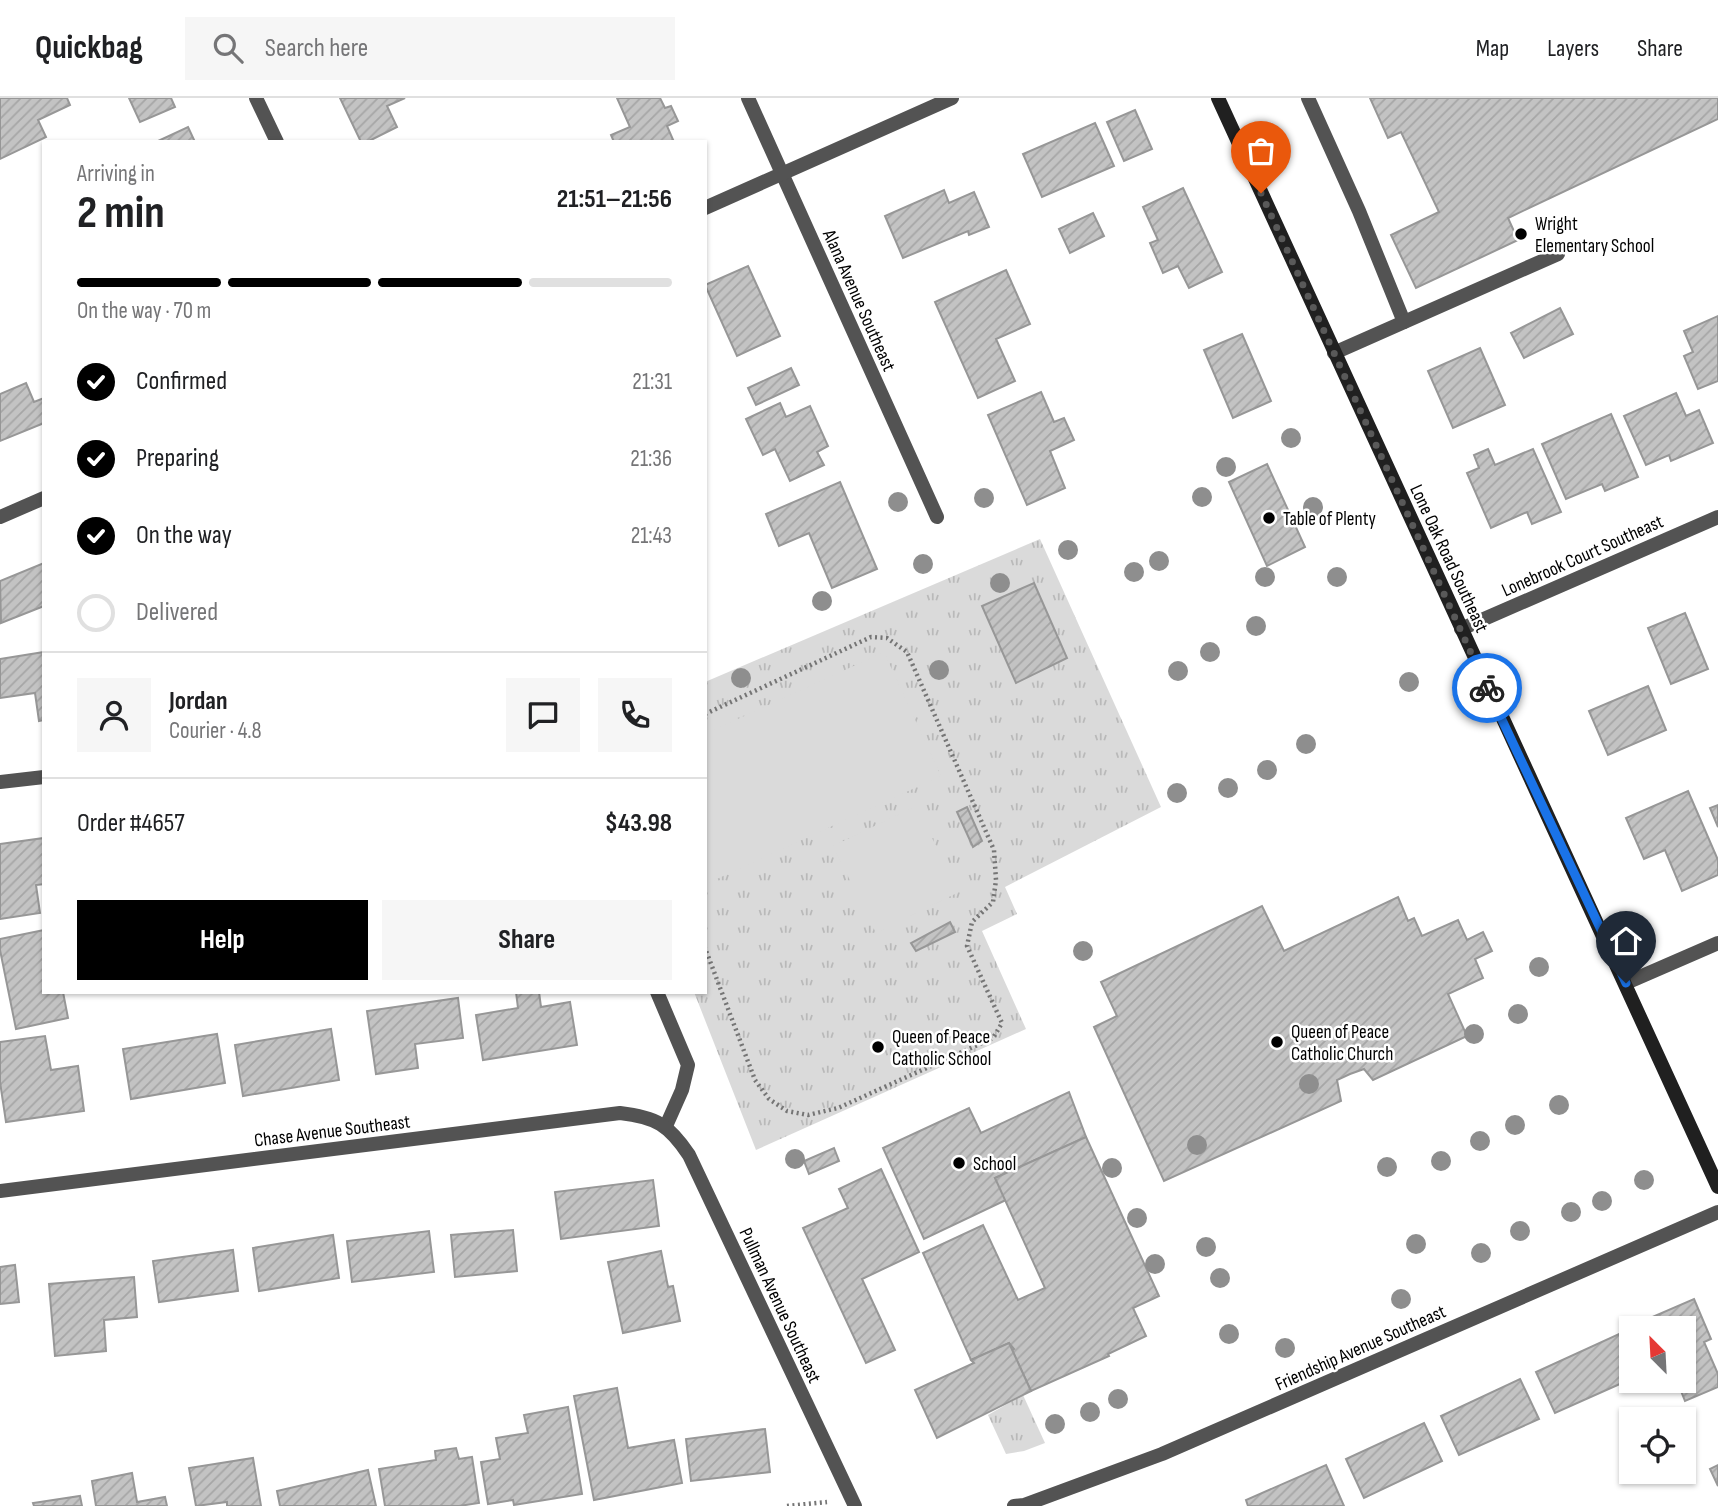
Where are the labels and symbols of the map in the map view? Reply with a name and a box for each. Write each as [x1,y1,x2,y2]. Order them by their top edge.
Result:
pin [1231,121,1291,193]
place label: Wright Elementary School [1535,213,1654,258]
street label: Alana Avenue Southeast [817,225,900,375]
marker: Wright Elementary School [1513,226,1529,242]
street label: Lone Oak Road Southeast [1404,481,1493,636]
place label: Table of Plenty [1283,508,1376,531]
marker: Table of Plenty [1261,510,1277,526]
street label: Lonebrook Court Southeast [1498,510,1667,602]
courier [1452,653,1522,723]
pin [1596,911,1656,983]
place label: Queen of Peace Catholic Church [1291,1021,1393,1066]
place label: Queen of Peace Catholic School [892,1026,991,1071]
marker: Queen of Peace Catholic Church [1269,1034,1285,1050]
marker: Queen of Peace Catholic School [870,1039,886,1055]
street label: Chase Avenue Southeast [253,1110,412,1152]
place label: School [973,1153,1016,1176]
marker: School [951,1155,967,1171]
street label: Pullman Avenue Southeast [734,1224,826,1387]
street label: Friendship Avenue Southeast [1272,1300,1450,1396]
north arrow [1619,1316,1696,1393]

